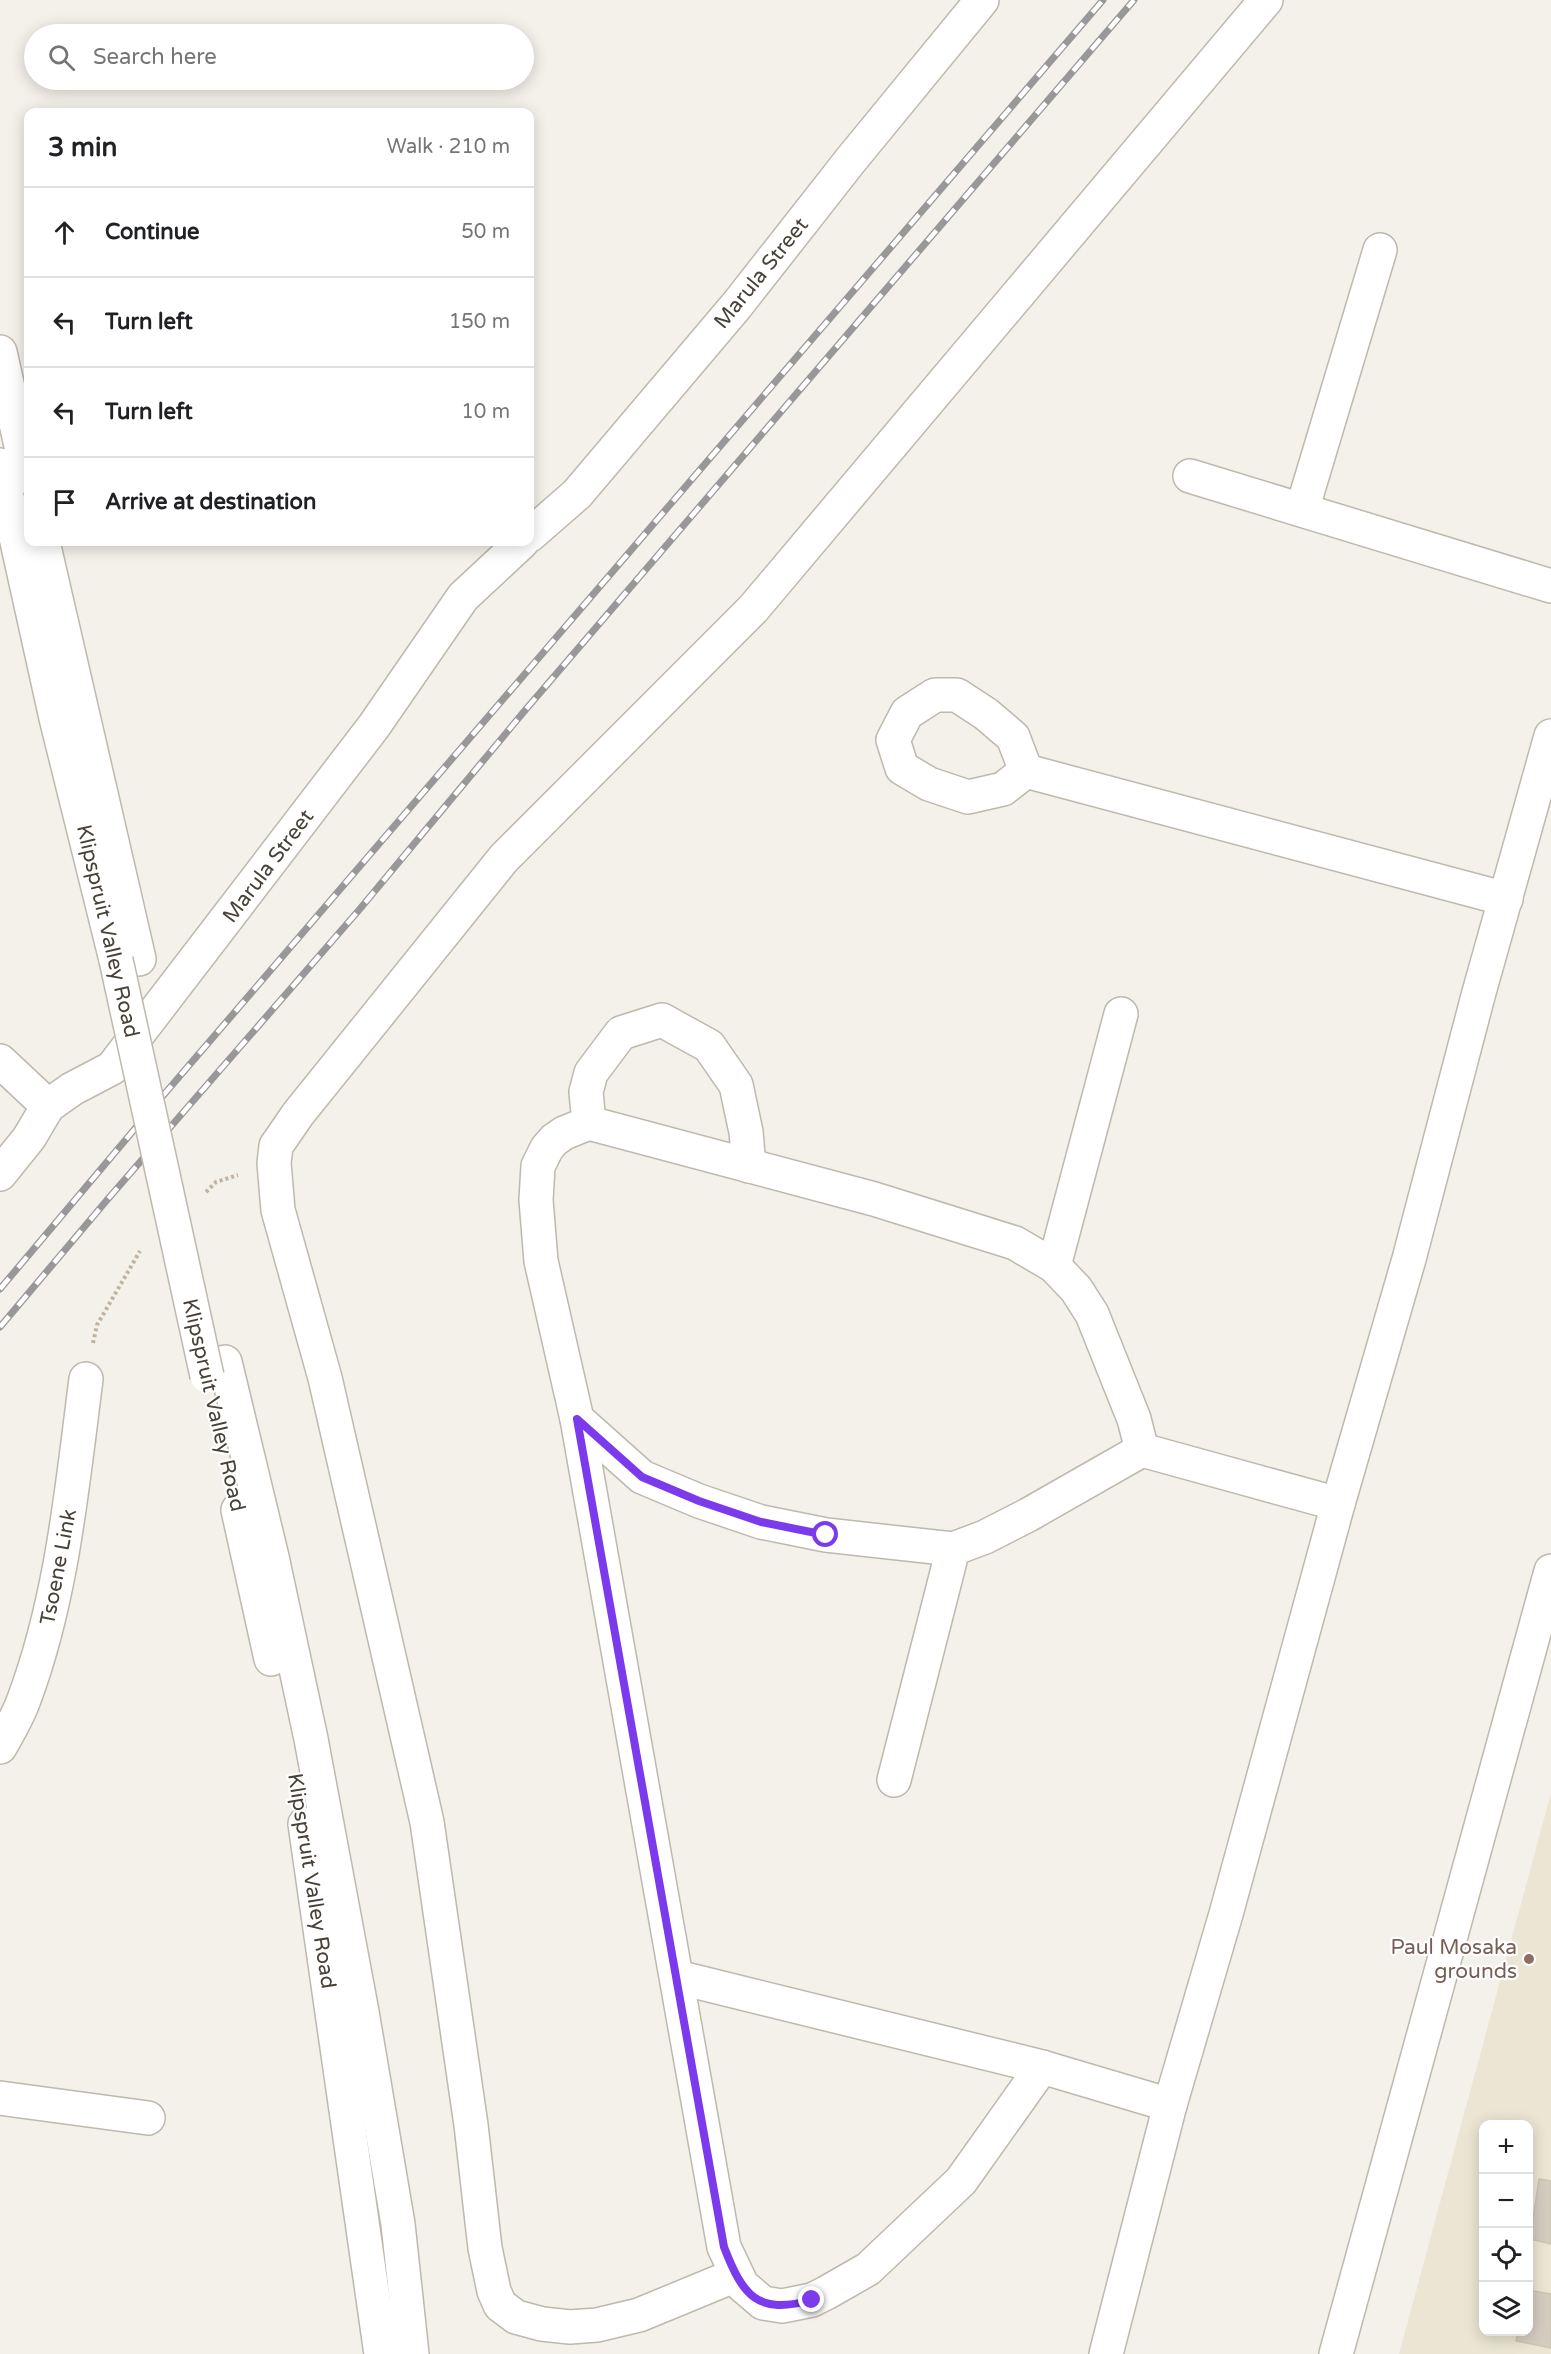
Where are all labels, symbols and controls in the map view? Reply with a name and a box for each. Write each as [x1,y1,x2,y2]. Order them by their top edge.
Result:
search box [24,24,534,90]
icon: search [45,41,78,74]
text: Search here [93,44,217,70]
text: 3 min [48,132,117,163]
text: Walk · 210 m [387,135,510,159]
street label: Marula Street [709,213,814,334]
icon: ahead [48,216,81,249]
text: Continue [105,219,200,245]
text: 50 m [461,220,510,244]
icon: left [48,306,81,339]
text: Turn left [105,309,193,335]
text: 150 m [449,310,510,334]
icon: left [48,396,81,429]
text: Turn left [105,399,193,425]
text: 10 m [461,400,510,424]
icon: arrive [48,486,81,519]
text: Arrive at destination [105,489,316,515]
street label: Marula Street [218,805,319,928]
street label: Klipspruit Valley Road [71,822,144,1040]
street label: Klipspruit Valley Road [177,1296,250,1514]
street label: Tsoene Link [35,1507,82,1627]
route start [812,1521,838,1547]
street label: Klipspruit Valley Road [282,1772,341,1991]
place label: Paul Mosaka grounds [1391,1935,1517,1984]
marker: Paul Mosaka grounds [1522,1952,1536,1966]
map controls [1479,2120,1533,2336]
button: + [1479,2120,1533,2174]
button: − [1479,2174,1533,2228]
button: locate [1479,2228,1533,2282]
button: layers [1479,2282,1533,2336]
route end [798,2286,824,2312]

